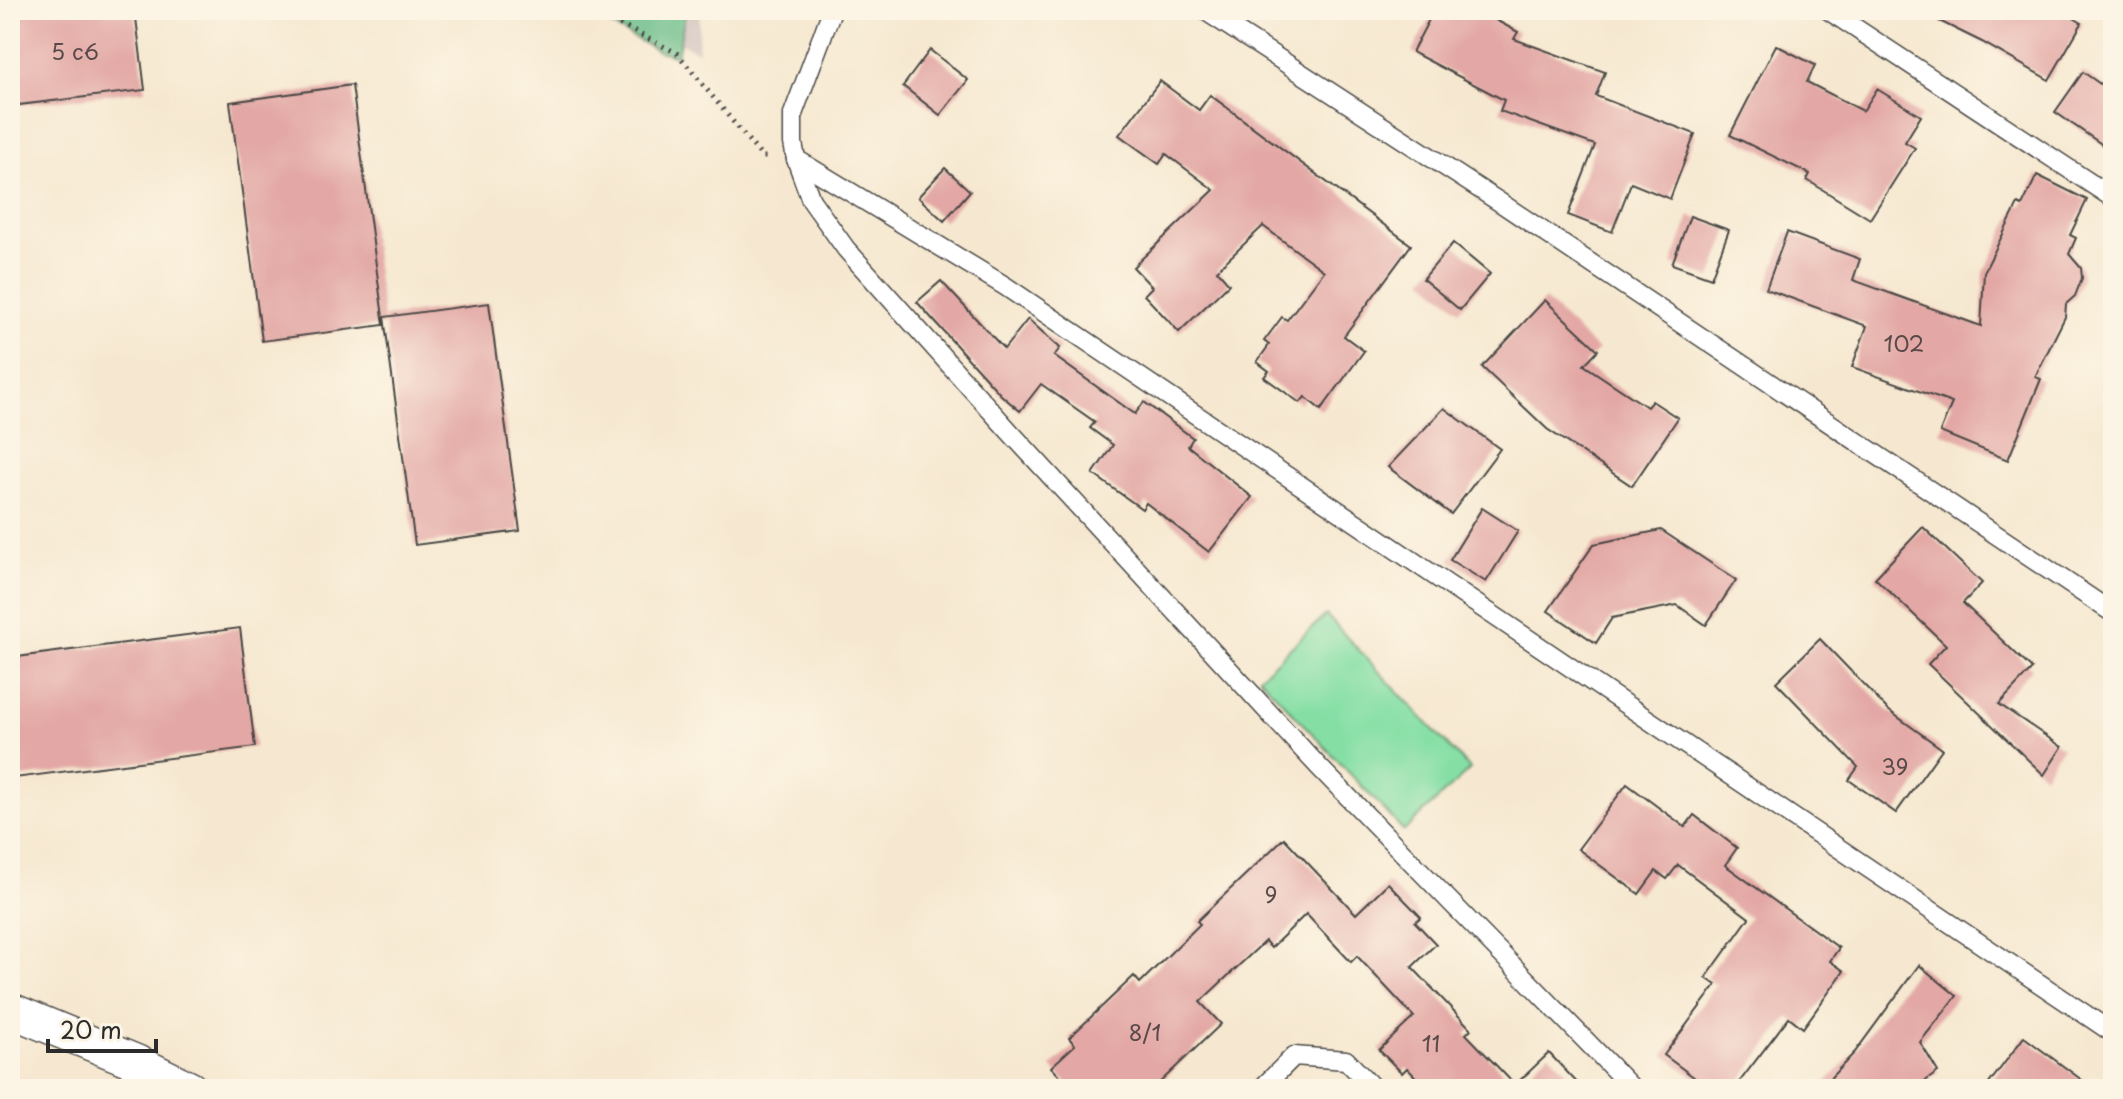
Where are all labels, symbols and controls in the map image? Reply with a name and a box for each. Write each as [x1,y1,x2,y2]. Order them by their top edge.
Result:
house number: 5 с6 [51,34,99,67]
house number: 102 [1884,326,1924,359]
house number: 39 [1882,749,1908,782]
house number: 9 [1265,877,1277,910]
scale bar [48,1003,156,1053]
text: 20 m [60,1011,122,1047]
house number: 8/1 [1129,1015,1161,1048]
house number: 11 [1422,1026,1440,1059]

